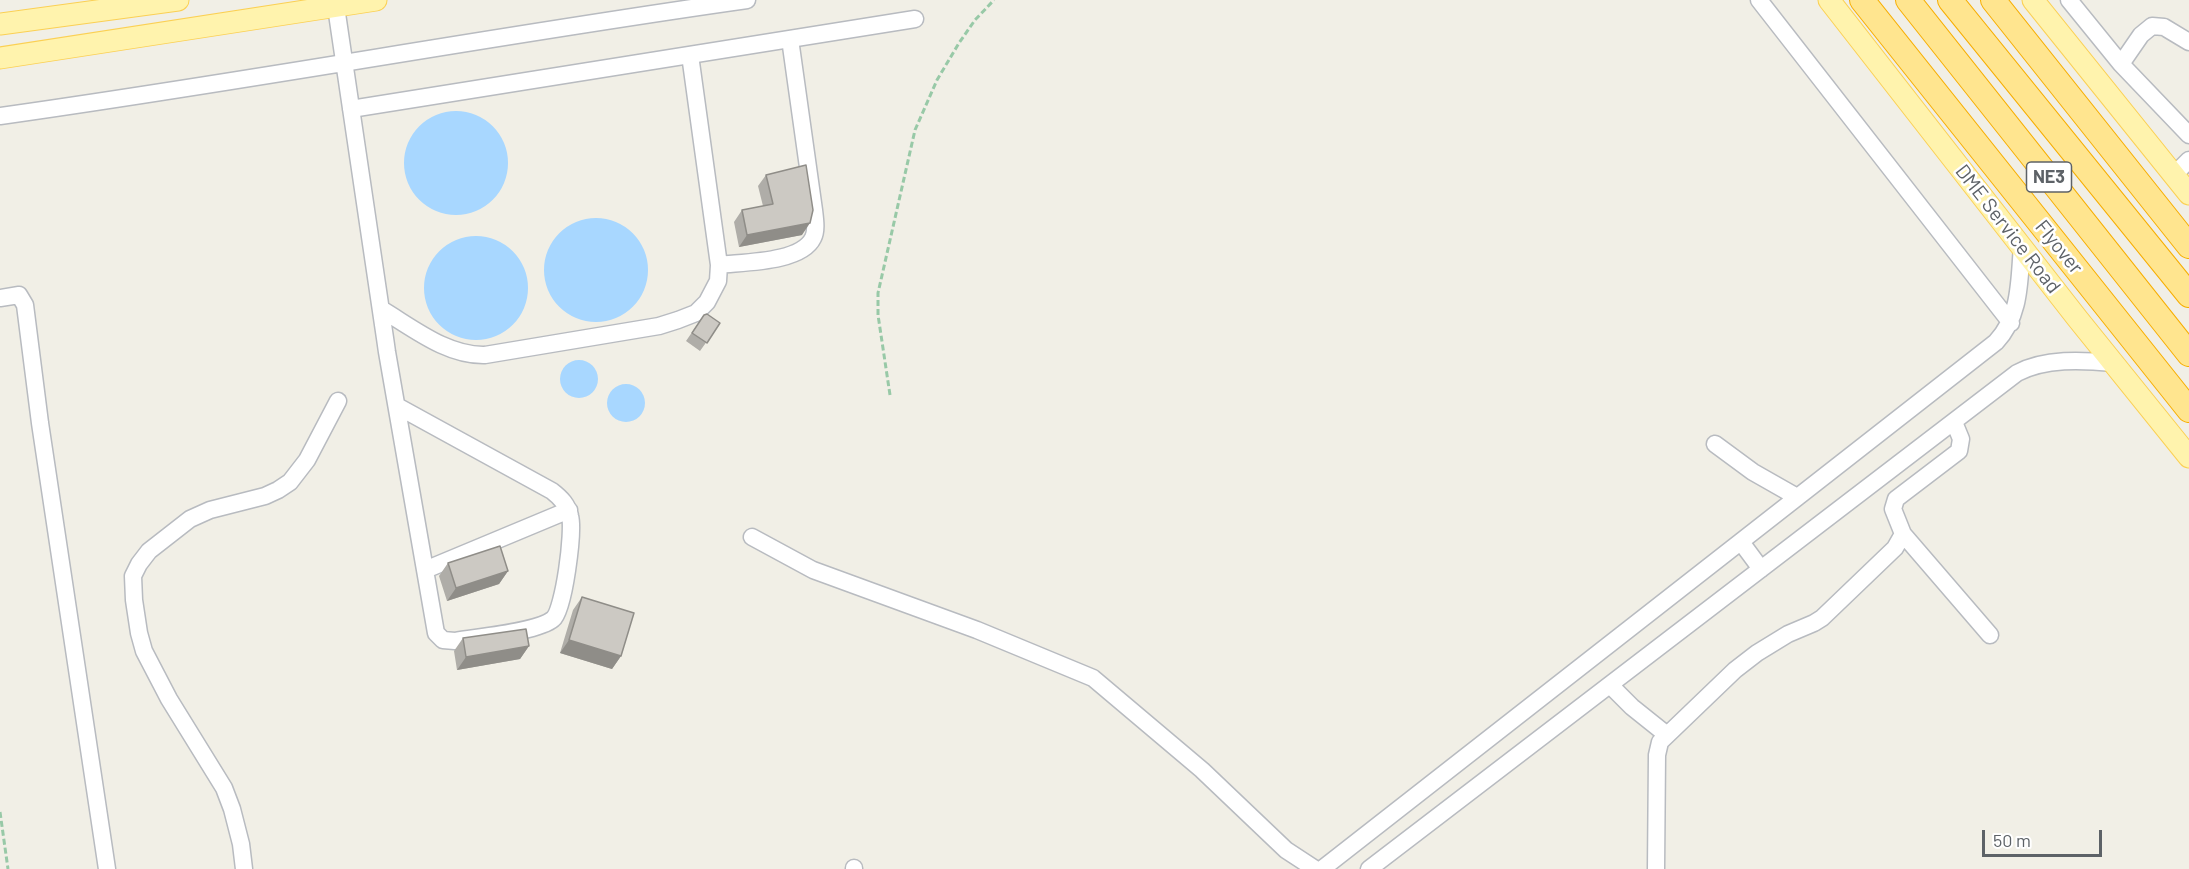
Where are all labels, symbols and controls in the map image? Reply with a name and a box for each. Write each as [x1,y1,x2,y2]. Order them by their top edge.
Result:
street label: DME Service Road [1950,160,2066,298]
road number: NE3 [2026,162,2072,192]
street label: Flyover [2030,215,2088,279]
scale bar [1985,818,2105,856]
text: 50 m [1993,829,2031,851]

